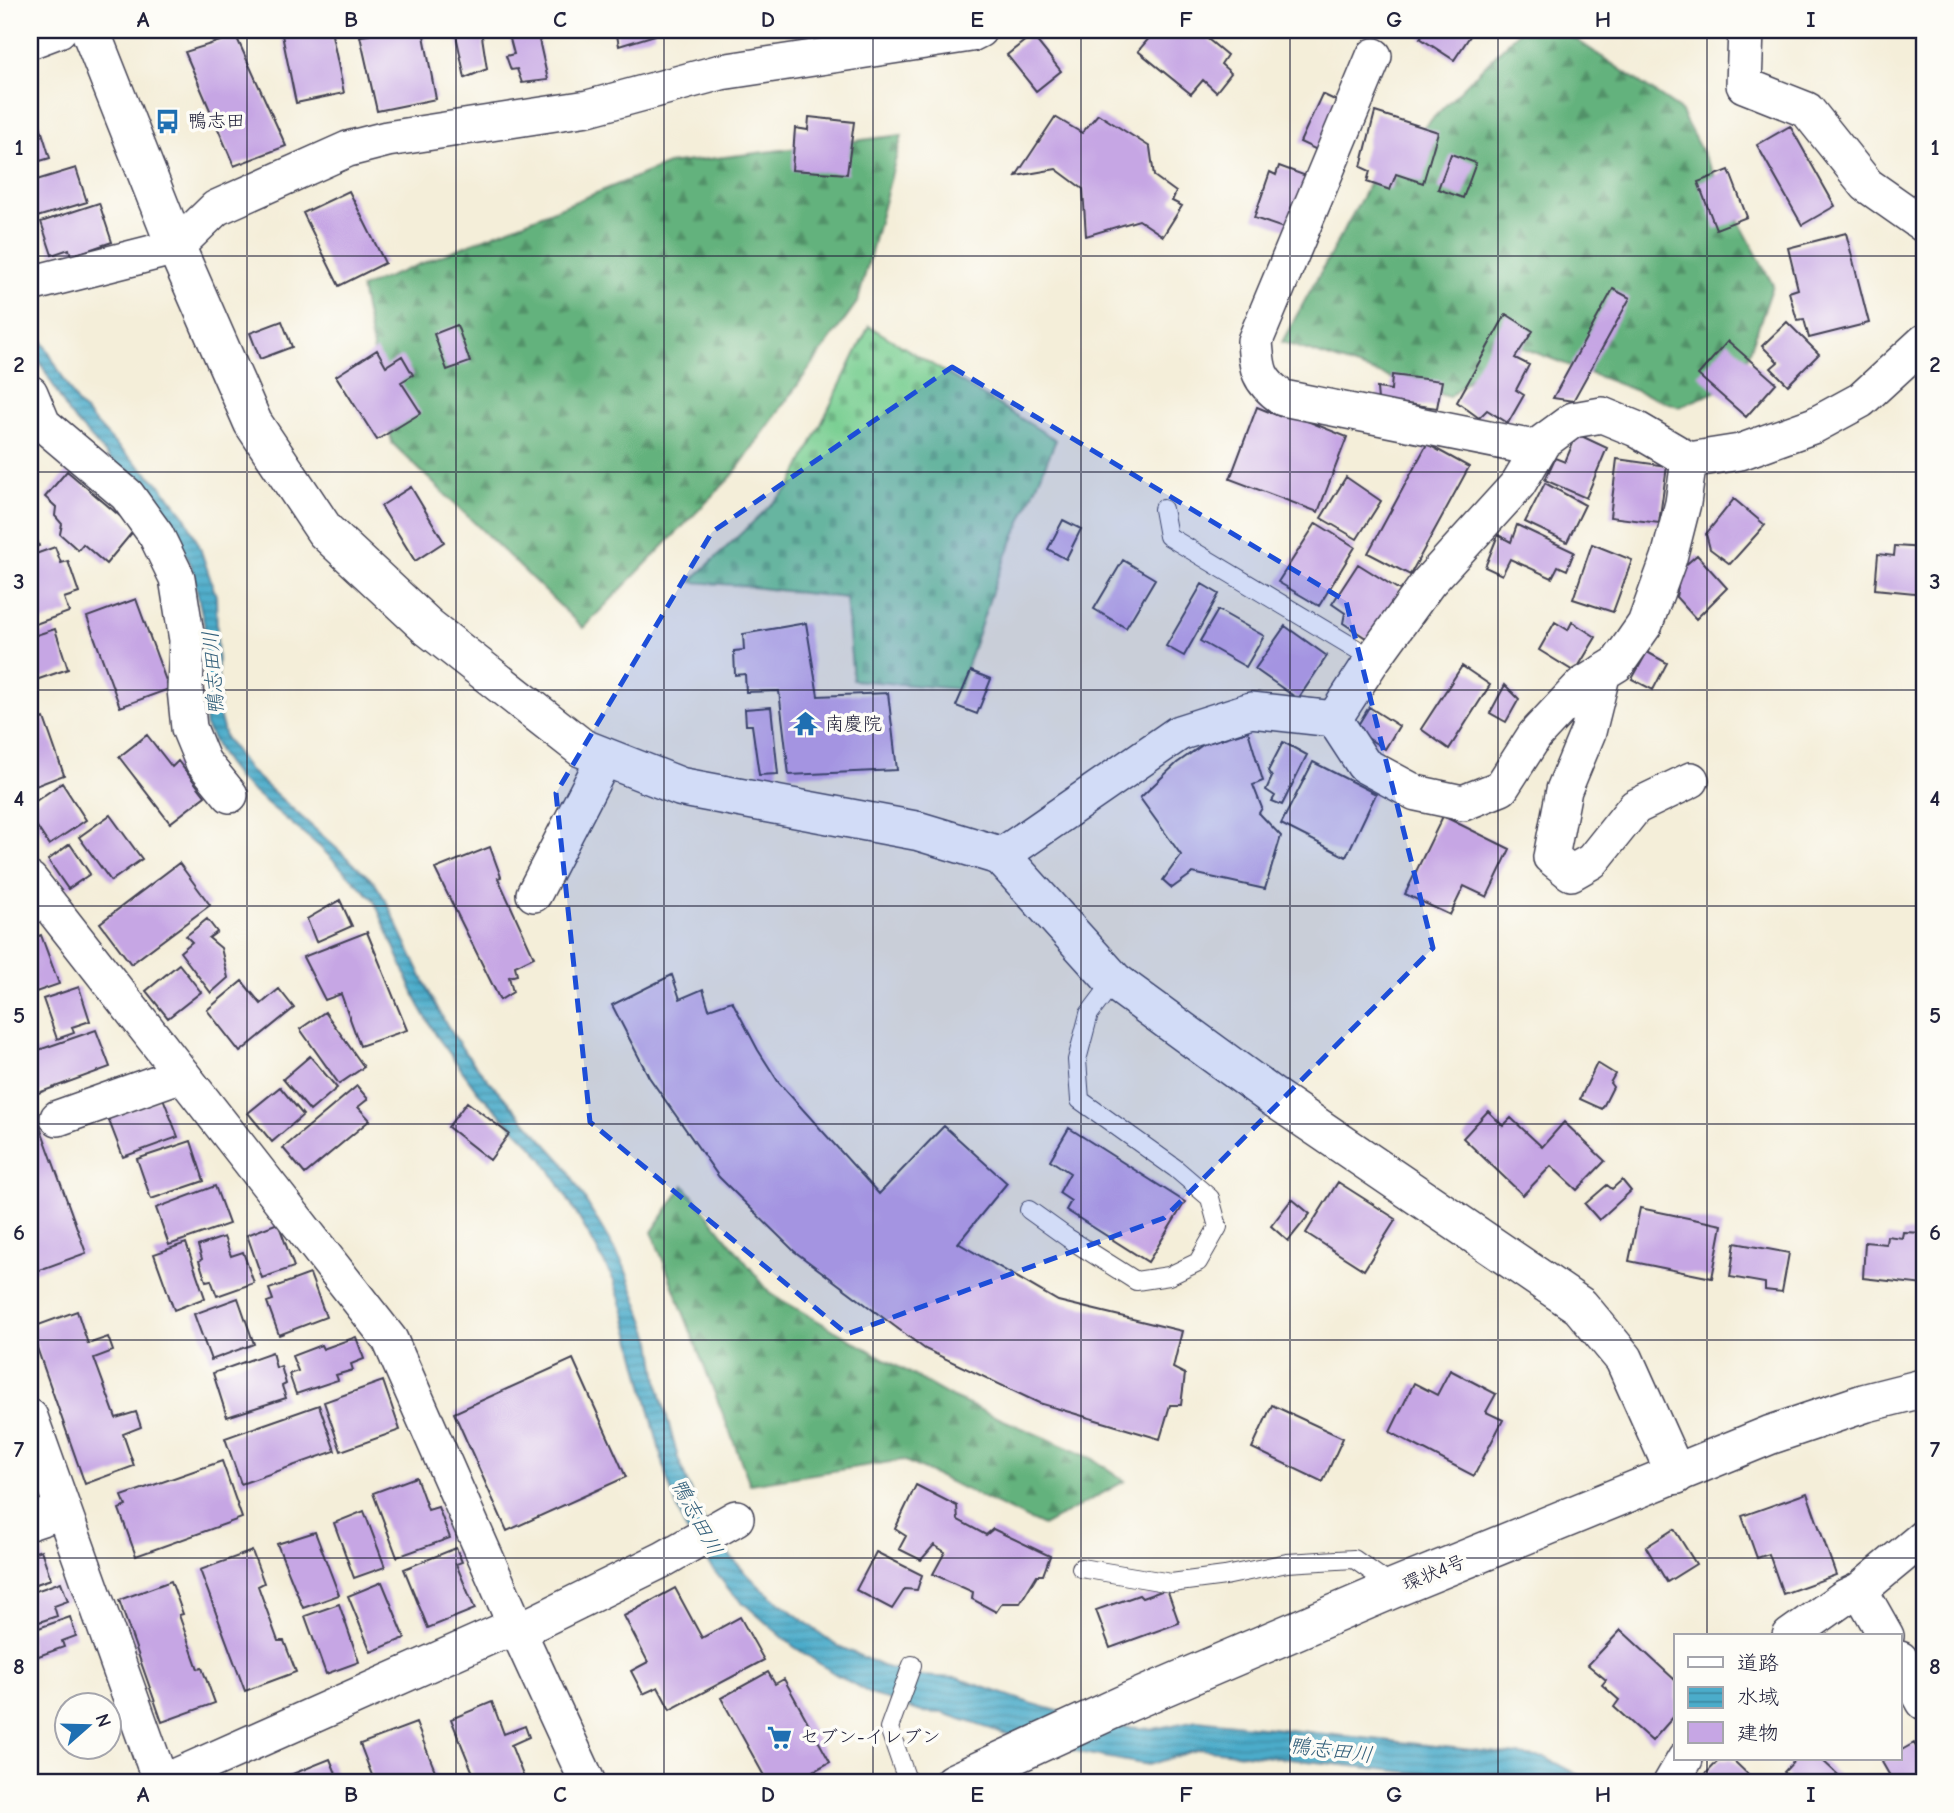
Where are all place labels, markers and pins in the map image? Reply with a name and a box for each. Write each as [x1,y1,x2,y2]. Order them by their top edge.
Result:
bus stop icon: 鴨志田 [154,107,182,135]
place label: 鴨志田 [188,110,245,132]
temple icon: 南慶院 [791,710,819,738]
place label: 南慶院 [825,713,882,735]
supermarket icon: セブン-イレブン [766,1723,794,1751]
place label: セブン-イレブン [800,1726,941,1748]

